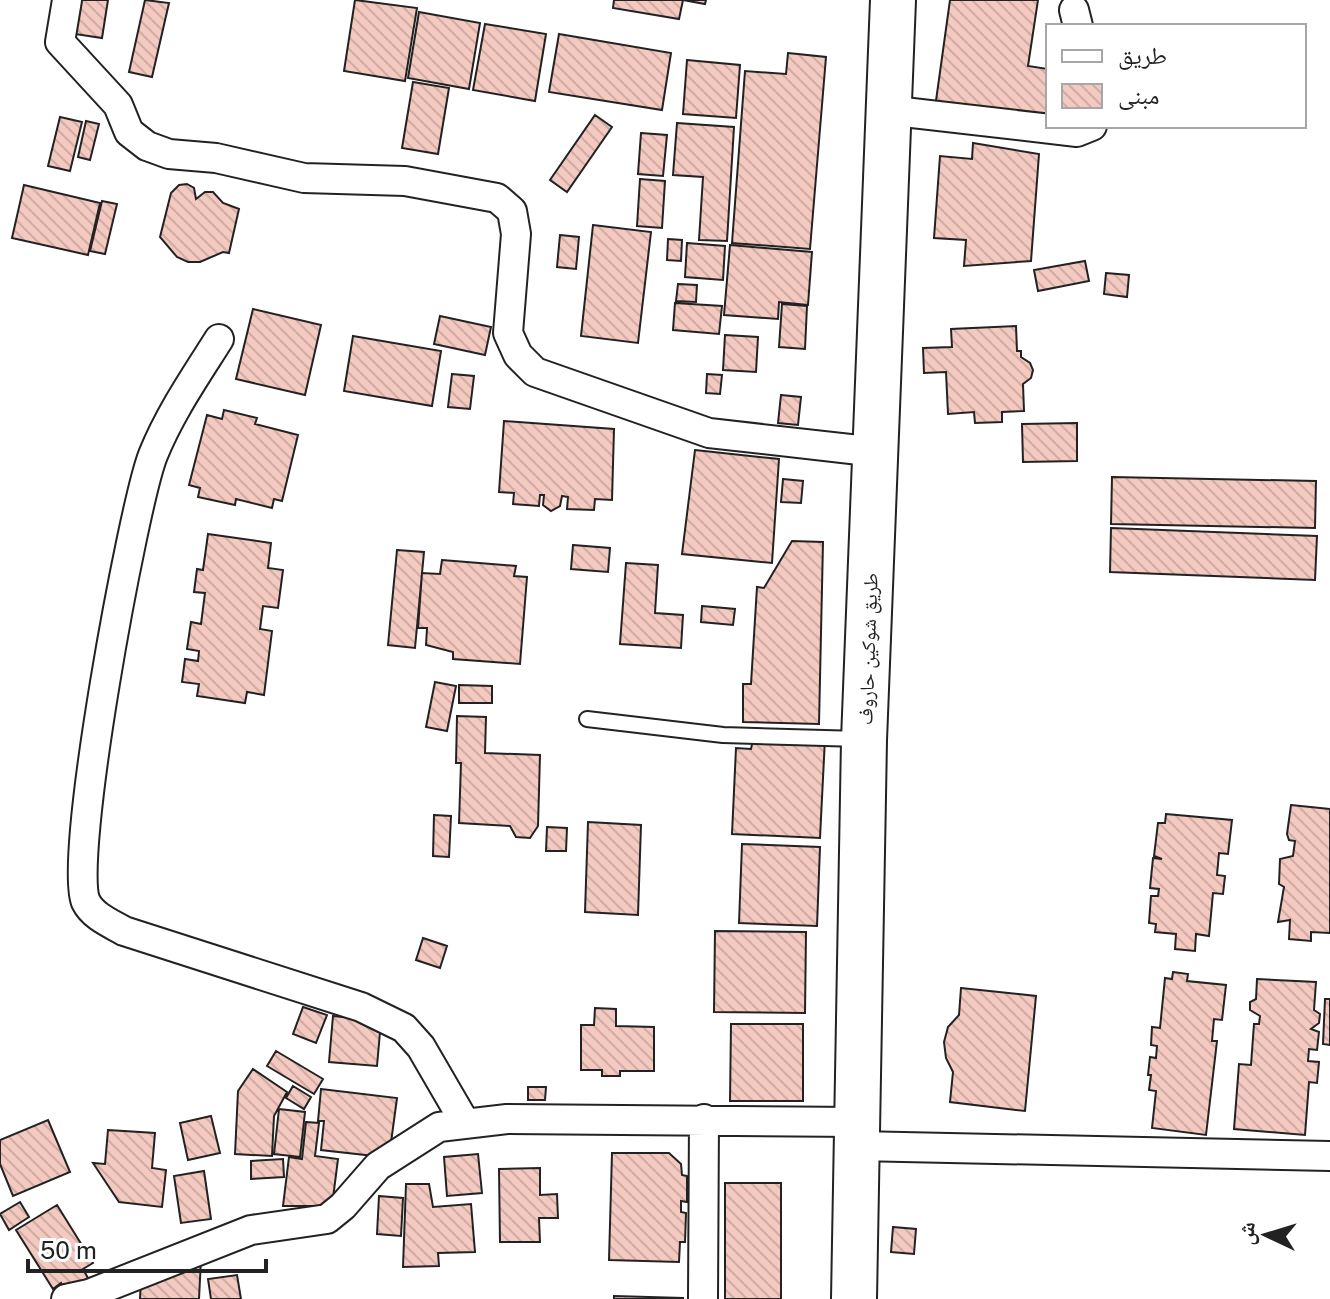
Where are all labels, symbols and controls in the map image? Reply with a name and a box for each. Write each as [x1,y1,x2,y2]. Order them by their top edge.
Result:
legend [1046,24,1306,128]
text: طريق [1118,41,1167,70]
text: مبنى [1118,81,1159,110]
street label: طريق شوكين حاروف [853,573,883,725]
north arrow [1226,1195,1306,1275]
text: ش [1232,1221,1261,1246]
scale bar [28,1223,266,1273]
text: 50 m [40,1236,97,1264]

